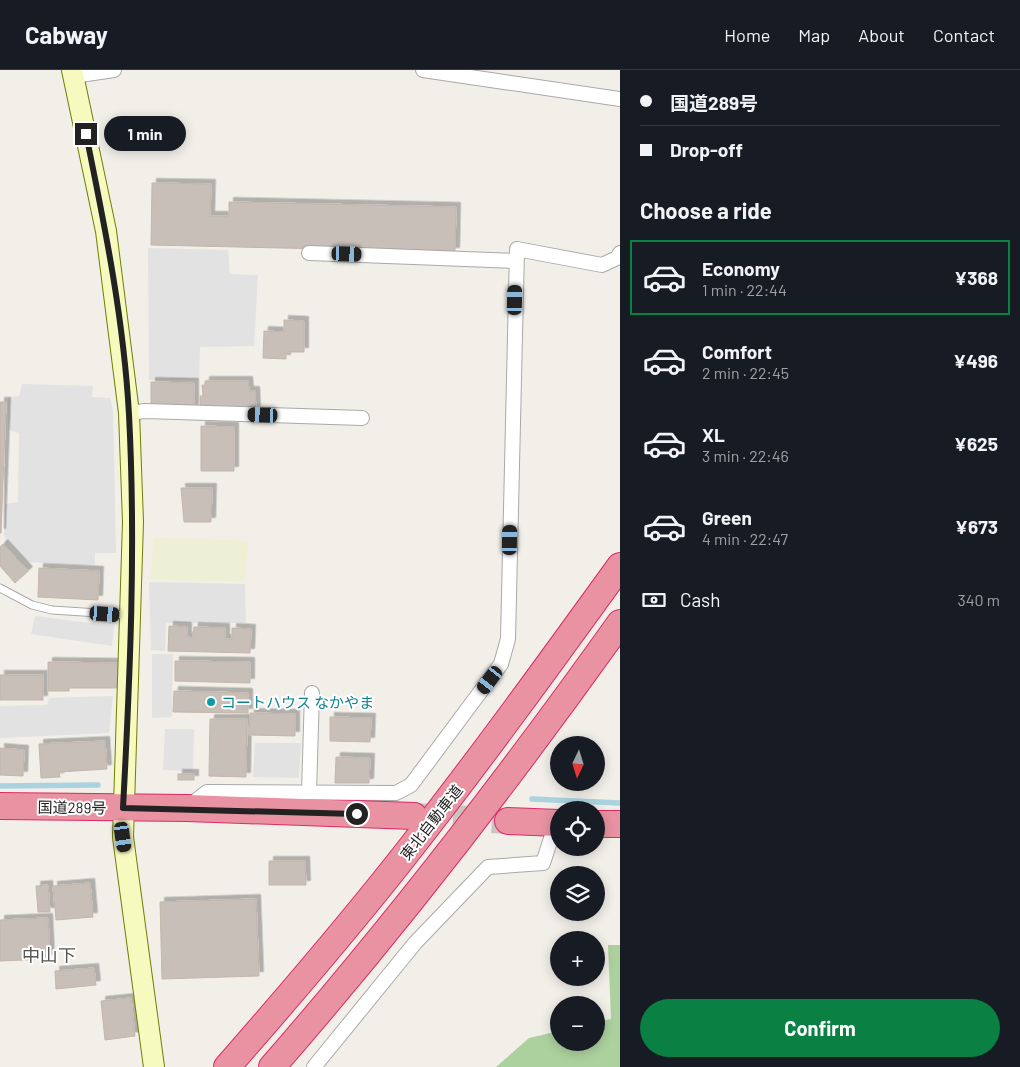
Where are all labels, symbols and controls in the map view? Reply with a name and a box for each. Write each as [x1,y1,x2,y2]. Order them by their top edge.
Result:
text: Cabway [25,20,108,49]
text: Home [724,24,770,46]
text: Map [798,24,830,46]
text: About [858,24,905,46]
text: Contact [933,24,995,46]
text: 国道289号 [670,91,758,114]
callout: 1 min [104,116,186,152]
route end [75,123,97,145]
text: 1 min [127,124,163,143]
text: Drop-off [670,138,743,161]
text: Choose a ride [640,197,772,223]
car [331,246,362,262]
icon: car [642,255,687,300]
text: Economy [702,257,780,280]
text: ¥368 [954,266,998,289]
text: 1 min · 22:44 [702,280,787,299]
car [507,285,522,315]
icon: car [642,338,687,383]
text: Comfort [702,340,772,363]
text: ¥496 [953,349,998,372]
text: 2 min · 22:45 [702,363,789,382]
car [247,407,278,423]
icon: car [642,421,687,466]
text: XL [702,423,725,446]
text: ¥625 [954,432,998,455]
text: 3 min · 22:46 [702,446,789,465]
icon: car [642,504,687,549]
text: Green [702,506,752,529]
text: ¥673 [955,515,998,538]
car [502,525,517,555]
text: 4 min · 22:47 [702,529,788,548]
icon: cash [640,586,668,614]
text: Cash [680,588,721,611]
text: 340 m [957,590,1000,609]
car [89,605,120,623]
car [474,664,505,696]
place label: コートハウス なかやま [221,693,374,711]
marker: コートハウス なかやま [205,696,217,708]
north arrow [550,736,605,791]
map controls [550,736,605,1051]
street label: 東北自動車道 [396,781,466,863]
street label: 国道289号 [38,797,106,817]
button: locate [550,801,605,856]
route start [346,803,368,825]
car [113,821,132,853]
button: layers [550,866,605,921]
button: + [550,931,605,986]
district label: 中山下 [22,944,76,966]
button: − [550,996,605,1051]
button: Confirm [640,999,1000,1057]

